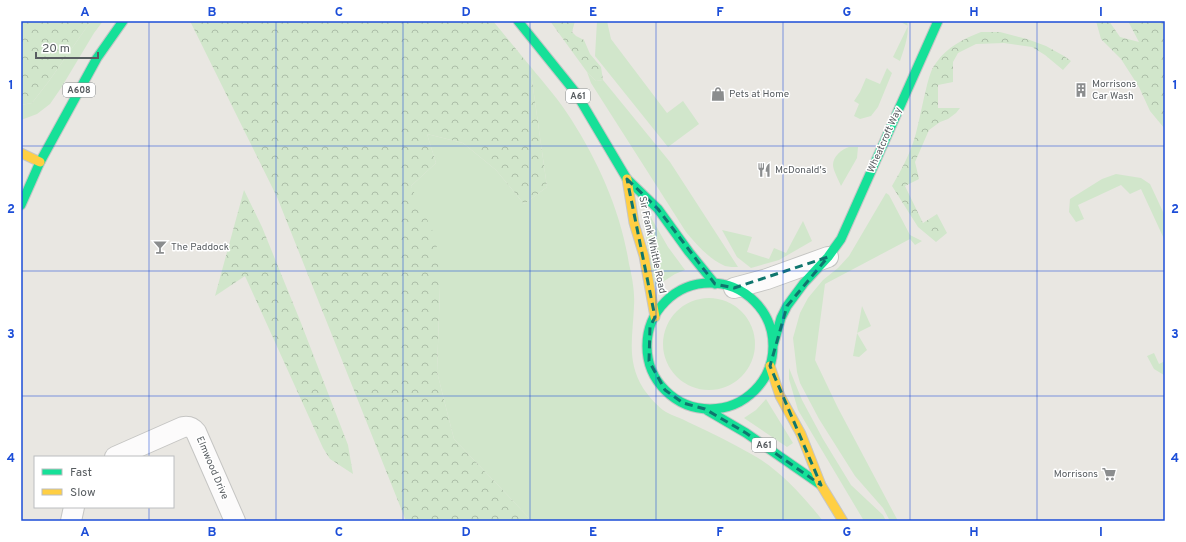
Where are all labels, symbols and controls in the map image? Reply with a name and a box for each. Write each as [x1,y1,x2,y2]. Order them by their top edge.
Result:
text: A [80,5,90,21]
text: B [208,5,217,21]
text: C [335,5,343,21]
text: D [461,5,471,21]
text: E [589,5,597,21]
text: F [716,5,724,21]
text: G [843,5,852,21]
text: H [969,5,979,21]
text: I [1099,5,1103,21]
scale bar [36,34,98,60]
text: 20 m [42,41,70,57]
text: 1 [8,78,14,94]
place label: Morrisons Car Wash [1092,78,1137,103]
text: 1 [1172,78,1178,94]
building icon: Morrisons Car Wash [1073,82,1089,98]
road number: A608 [63,83,95,97]
shop icon: Pets at Home [710,86,726,102]
place label: Pets at Home [729,88,789,101]
road number: A61 [566,89,590,103]
street label: Wheatcroft Way [865,105,905,175]
restaurant icon: McDonald's [756,162,772,178]
place label: McDonald's [775,164,827,177]
street label: Sir Frank Whittle Road [635,195,669,295]
text: 2 [7,202,15,218]
text: 2 [1171,202,1179,218]
bar icon: The Paddock [152,239,168,255]
place label: The Paddock [171,241,229,254]
text: 3 [7,327,15,343]
text: 3 [1171,327,1179,343]
street label: Elmwood Drive [193,435,231,501]
road number: A61 [752,438,776,452]
text: 4 [7,451,15,467]
text: 4 [1171,451,1179,467]
legend [34,456,174,508]
text: Fast [70,465,92,481]
supermarket icon: Morrisons [1101,466,1117,482]
place label: Morrisons [1054,468,1098,481]
text: Slow [70,485,96,501]
text: A [80,525,90,541]
text: B [208,525,217,541]
text: C [335,525,343,541]
text: D [461,525,471,541]
text: E [589,525,597,541]
text: F [716,525,724,541]
text: G [843,525,852,541]
text: H [969,525,979,541]
text: I [1099,525,1103,541]

